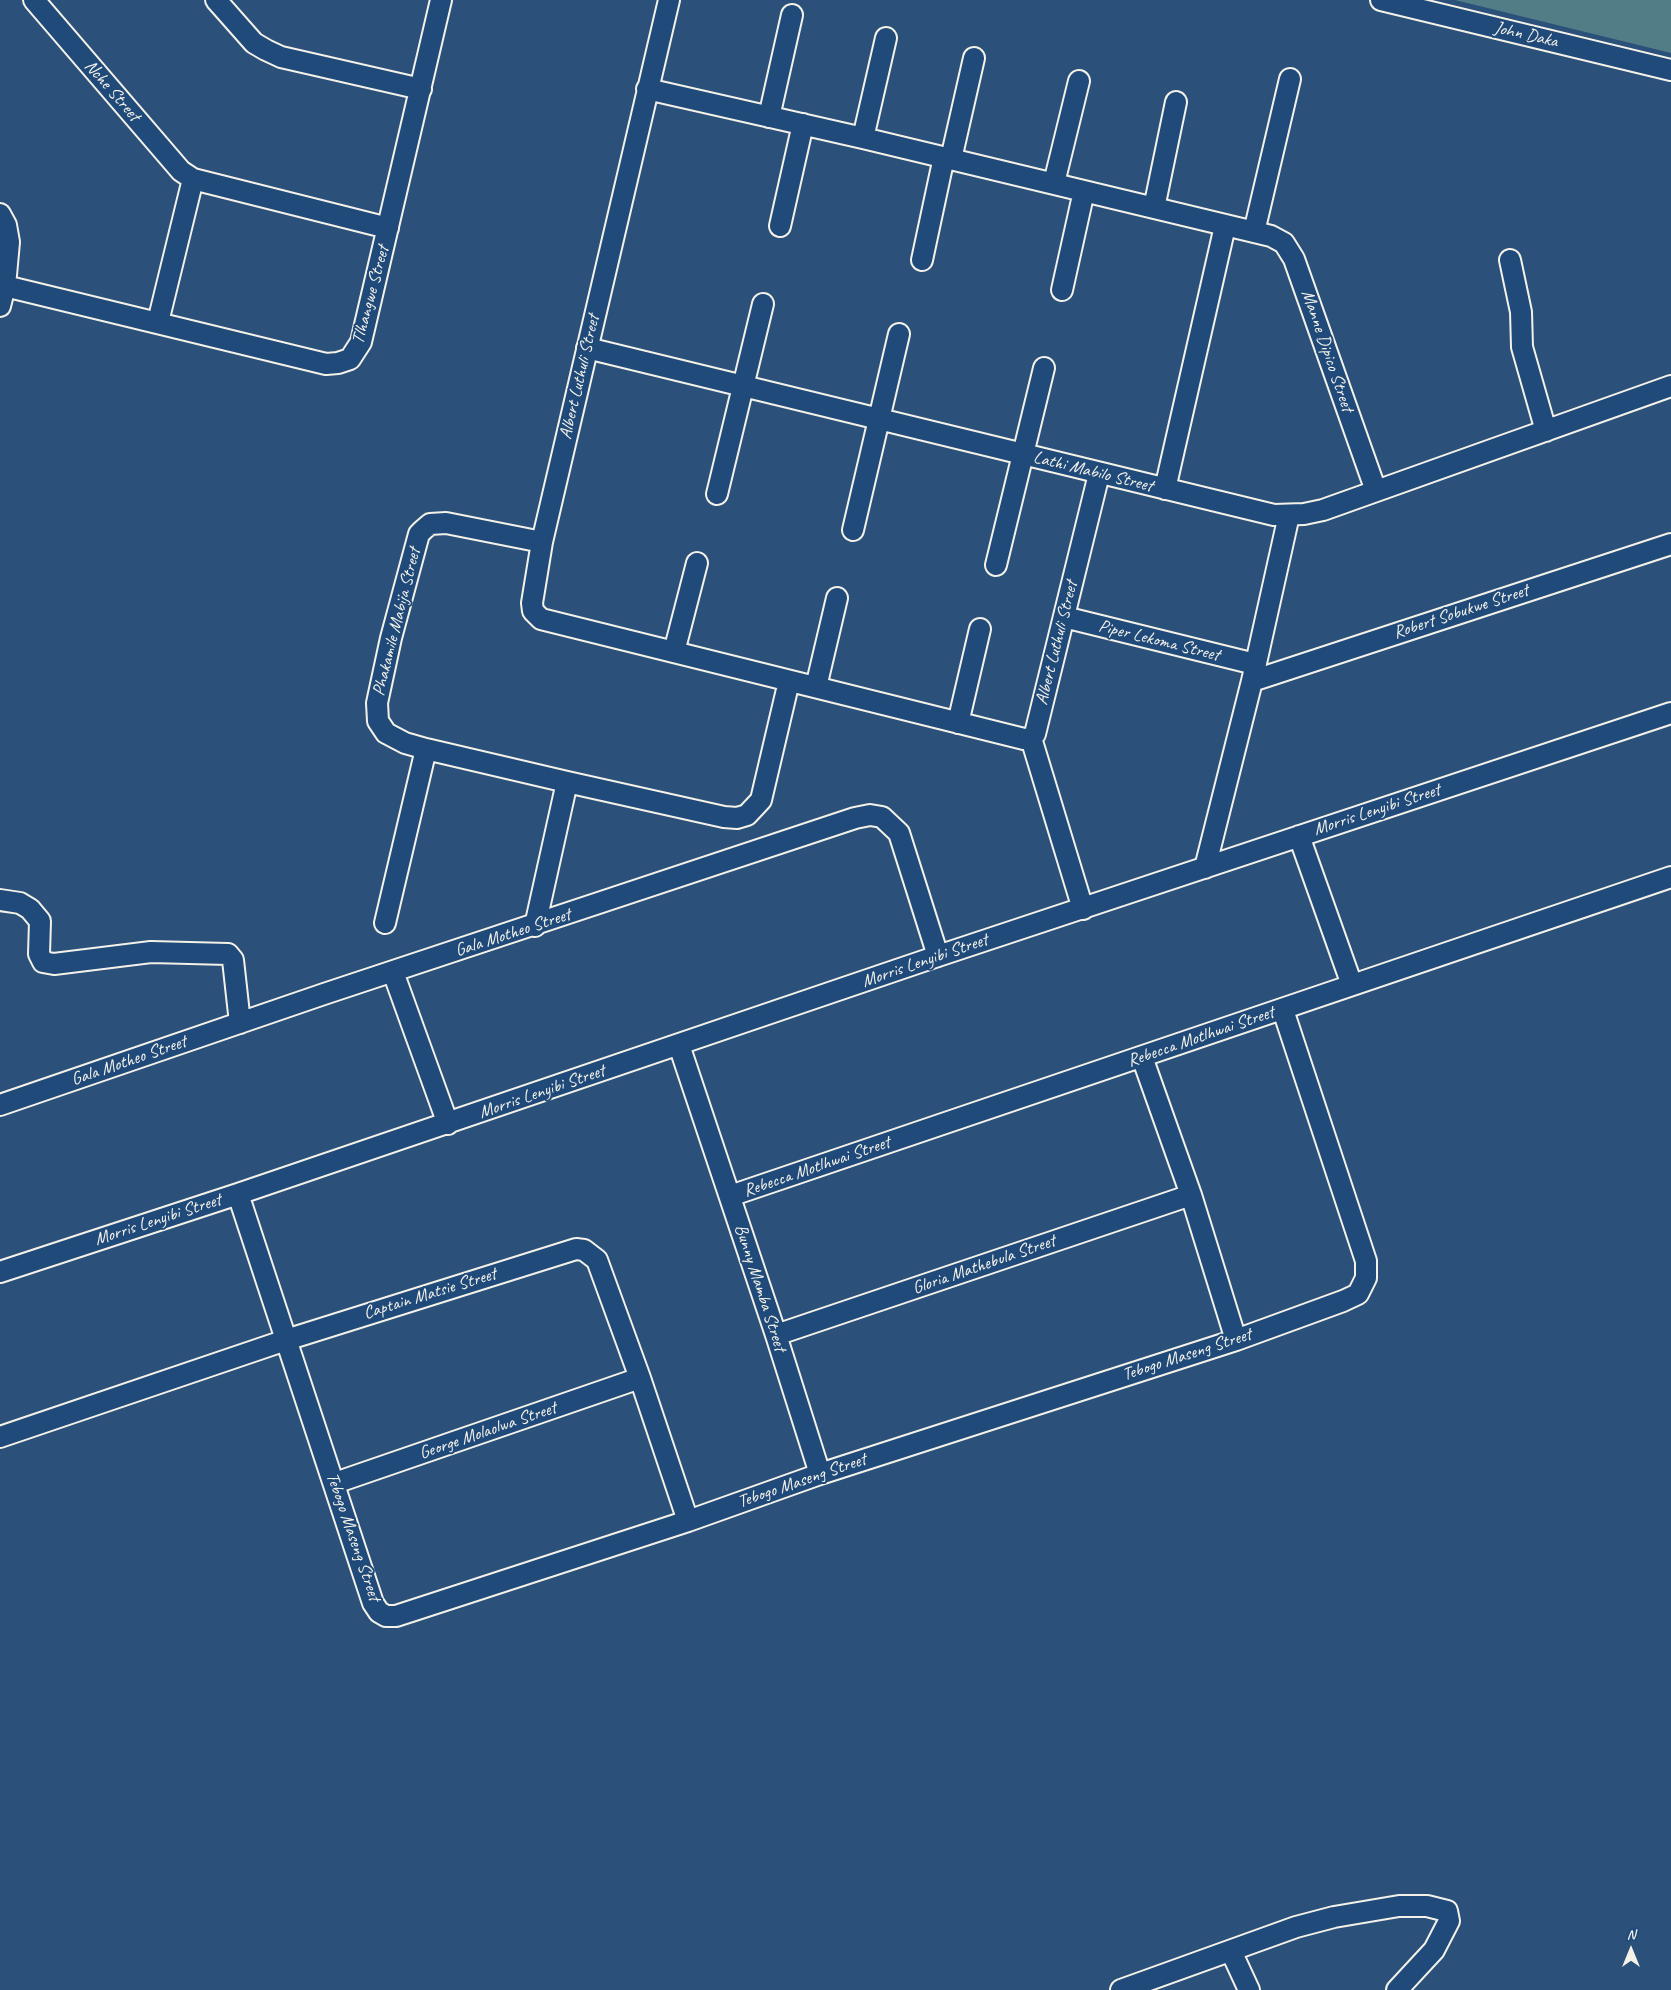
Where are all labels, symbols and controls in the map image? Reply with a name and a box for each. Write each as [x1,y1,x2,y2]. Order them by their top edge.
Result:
street label: John Daka [1492,17,1560,53]
street label: Nche Street [79,56,145,126]
street label: Tlhangwe Street [348,243,394,347]
street label: Manne Dipico Street [1296,287,1358,415]
street label: Albert Luthuli Street [555,313,605,441]
street label: Lathi Mabilo Street [1031,447,1155,497]
street label: Phakamile Mabija Street [368,546,426,698]
street label: Albert Luthuli Street [1031,579,1083,707]
street label: Robert Sobukwe Street [1391,580,1531,644]
street label: Piper Lekoma Street [1096,616,1222,666]
street label: Morris Lenyibi Street [1311,779,1443,841]
street label: Gala Motheo Street [452,904,574,962]
street label: Morris Lenyibi Street [859,929,991,993]
street label: Rebecca Motlhwai Street [1125,1002,1277,1072]
street label: Gala Motheo Street [69,1031,189,1091]
street label: Morris Lenyibi Street [476,1060,608,1124]
street label: Rebecca Motlhwai Street [741,1132,893,1202]
street label: Morris Lenyibi Street [92,1189,224,1251]
street label: Bunny Mamba Street [729,1222,791,1354]
street label: Gloria Mathebula Street [910,1230,1058,1300]
street label: Captain Matsie Street [361,1264,499,1324]
street label: Tebogo Maseng Street [1120,1324,1254,1386]
street label: George Molaolwa Street [417,1397,559,1465]
street label: Tebogo Maseng Street [735,1449,869,1513]
street label: Tebogo Maseng Street [321,1470,385,1604]
north arrow [1606,1925,1656,1975]
text: N [1627,1926,1635,1943]

